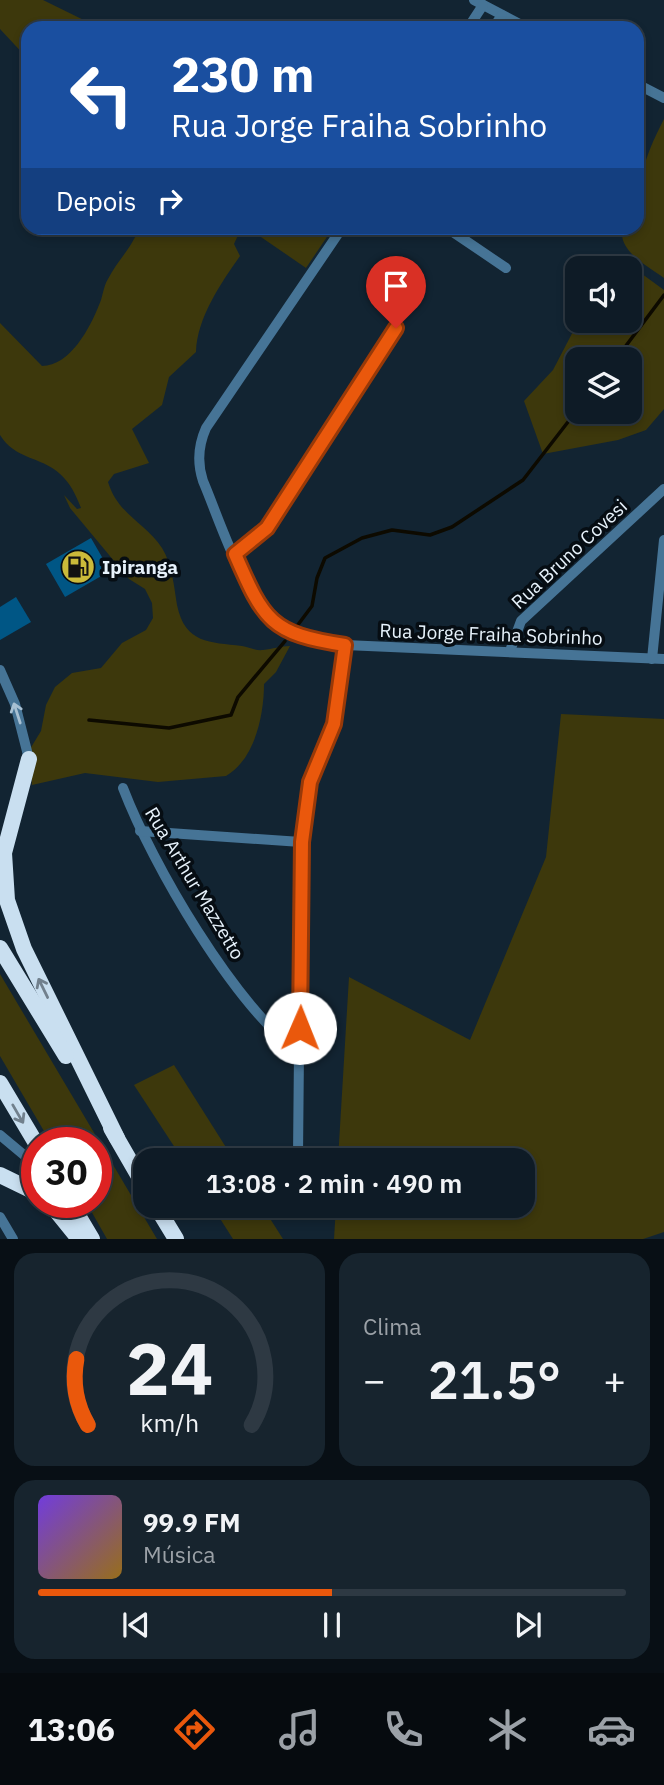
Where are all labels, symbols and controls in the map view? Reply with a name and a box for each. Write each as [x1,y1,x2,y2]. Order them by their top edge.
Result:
text: 230 m [171,42,315,105]
icon: left [56,49,147,140]
text: Rua Jorge Fraiha Sobrinho [171,104,547,146]
icon: right [151,182,189,220]
text: Depois [56,184,137,218]
pin [366,256,426,328]
map controls [565,256,642,424]
button: sound [565,256,642,333]
icon: arrive [377,267,415,305]
button: layers [565,347,642,424]
street label: Rua Bruno Covesi [506,494,632,614]
fuel station icon: Ipiranga [59,548,97,586]
place label: Ipiranga [102,555,178,579]
street label: Rua Jorge Fraiha Sobrinho [379,618,603,650]
one-way arrow [10,703,23,725]
street label: Rua Arthur Mazzetto [140,802,250,964]
one-way arrow [36,978,50,999]
position arrow [263,991,337,1065]
one-way arrow [12,1103,26,1123]
speed limit sign: 30 [21,1127,112,1218]
text: 13:08 · 2 min · 490 m [206,1166,462,1200]
text: Clima [363,1311,422,1341]
text: 24 [126,1321,213,1416]
text: 21.5° [428,1346,561,1413]
text: − [363,1355,386,1404]
text: + [603,1355,626,1404]
text: km/h [140,1406,199,1439]
text: 99.9 FM [143,1505,241,1539]
text: Música [143,1539,216,1569]
icon: previous [117,1606,155,1644]
icon: pause [313,1606,351,1644]
icon: next [509,1606,547,1644]
icon: directions [170,1705,219,1754]
icon: music [275,1705,324,1754]
icon: phone [379,1705,428,1754]
icon: climate [483,1705,532,1754]
icon: car [587,1705,636,1754]
text: 13:06 [28,1708,115,1750]

